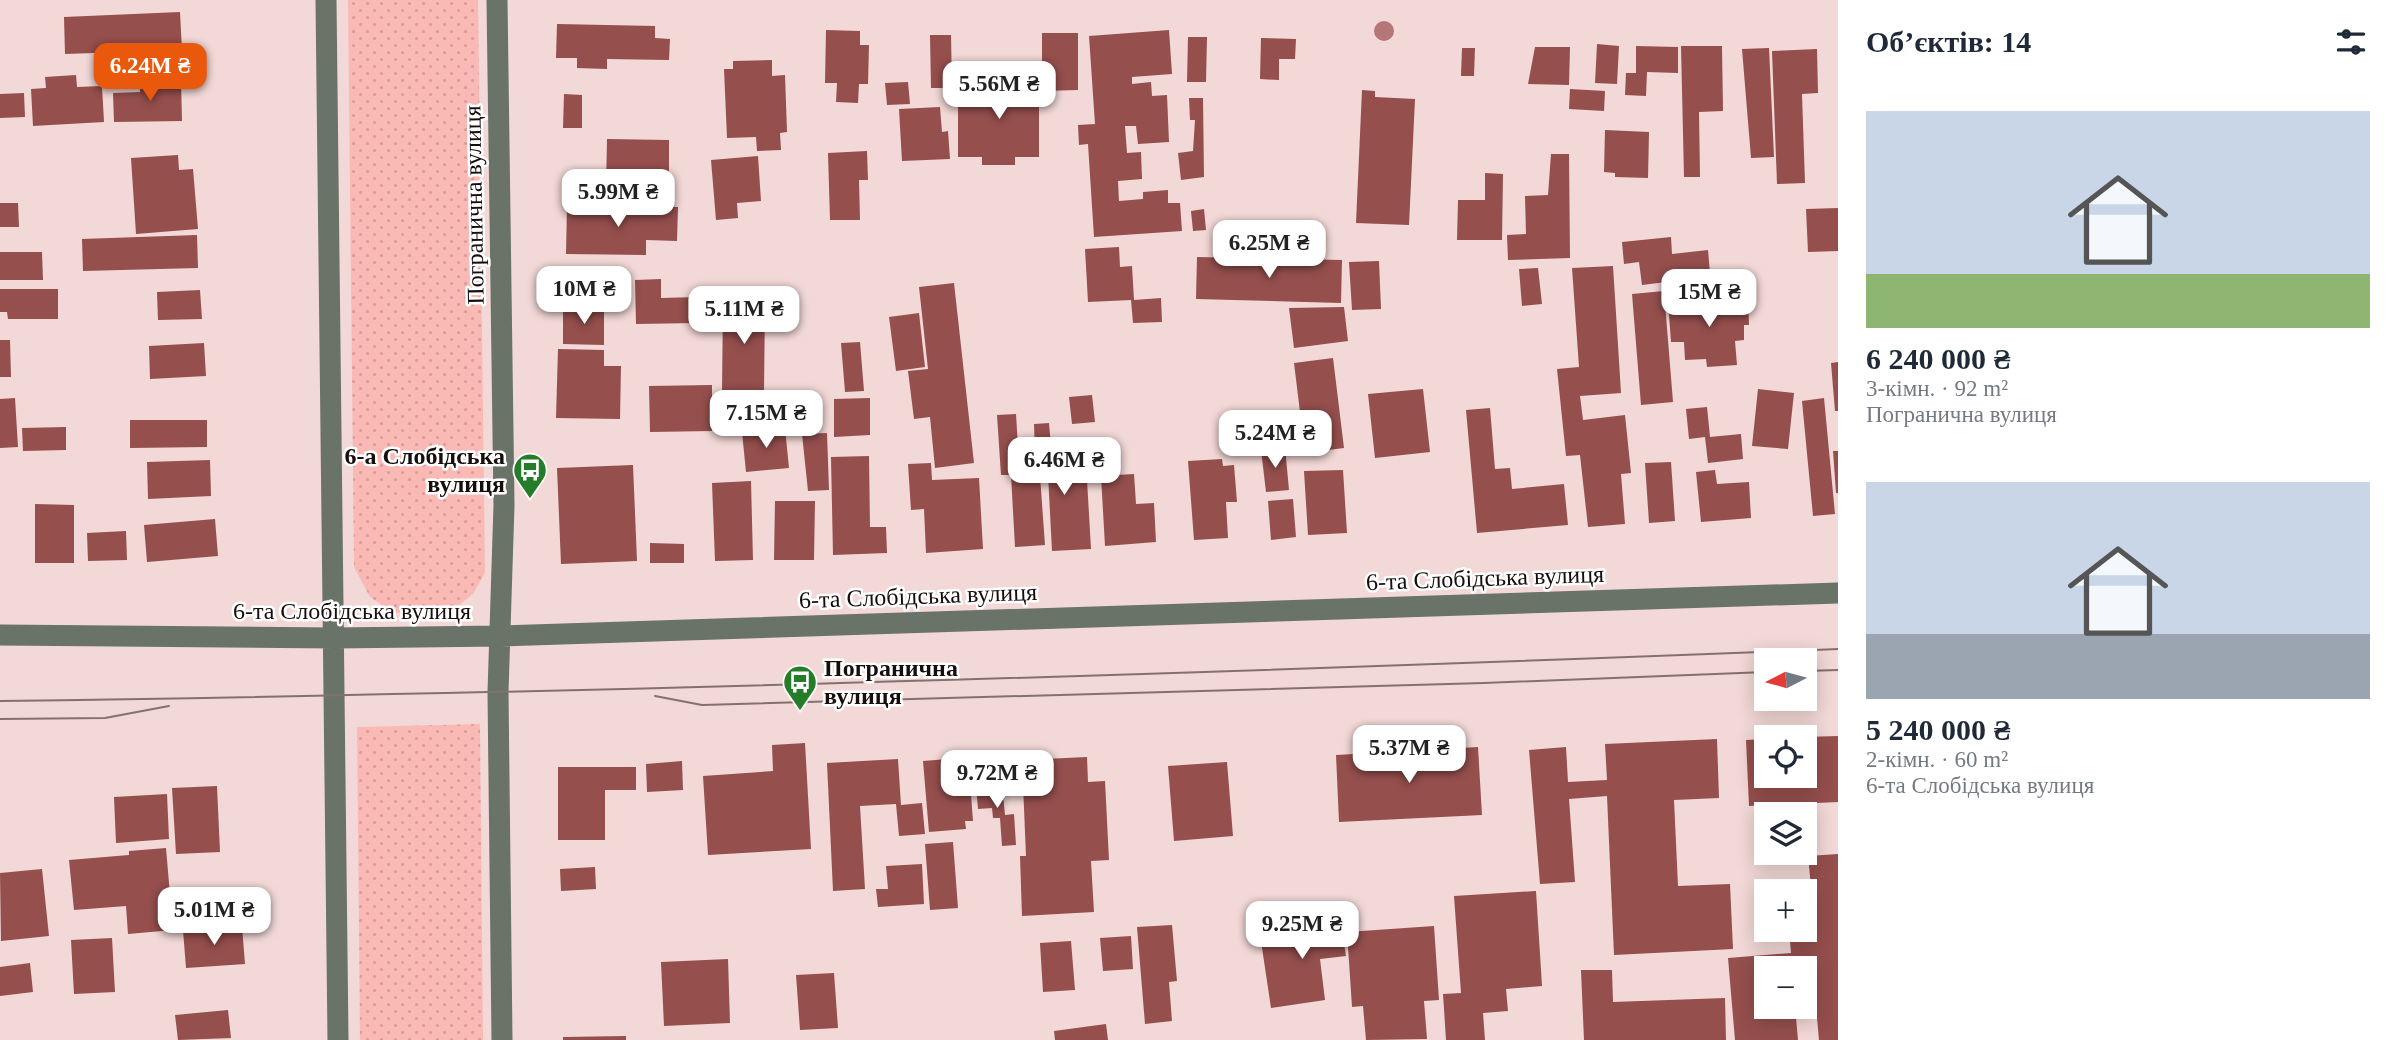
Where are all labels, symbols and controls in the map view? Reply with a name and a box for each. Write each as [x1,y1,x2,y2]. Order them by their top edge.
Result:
icon: filters [2332,23,2370,61]
text: Об’єктів: 14 [1866,25,2031,58]
pin: 6.24M ₴ [85,43,215,103]
text: 6.24M ₴ [110,53,190,78]
pin: 5.56M ₴ [934,61,1064,121]
text: 5.56M ₴ [959,71,1039,96]
street label: Погранична вулиця [459,105,489,305]
icon: home [2055,157,2181,283]
pin: 5.99M ₴ [553,170,683,229]
text: 5.99M ₴ [578,179,658,204]
pin: 6.25M ₴ [1204,220,1334,280]
text: 6.25M ₴ [1229,230,1309,255]
pin: 10M ₴ [535,266,633,326]
pin: 15M ₴ [1660,270,1758,329]
text: 10M ₴ [552,276,616,301]
text: 15M ₴ [1677,279,1741,304]
pin: 5.11M ₴ [679,286,809,346]
text: 5.11M ₴ [704,296,784,321]
text: 6 240 000 ₴ [1866,342,2010,375]
text: 3-кімн. · 92 m² [1866,376,2008,401]
pin: 7.15M ₴ [701,391,831,450]
text: 7.15M ₴ [726,400,806,425]
text: Погранична вулиця [1866,402,2057,427]
pin: 5.24M ₴ [1210,410,1340,470]
text: 5.24M ₴ [1235,420,1315,445]
pin: 6.46M ₴ [999,438,1129,497]
place label: 6-а Слобідська вулиця [345,443,505,497]
text: 6.46M ₴ [1024,447,1104,472]
bus stop icon: 6-а Слобідська вулиця [511,451,549,500]
icon: home [2055,528,2181,654]
street label: 6-та Слобідська вулиця [1366,561,1604,595]
street label: 6-та Слобідська вулиця [799,579,1037,613]
street label: 6-та Слобідська вулиця [233,598,471,624]
north arrow [1754,648,1816,710]
map controls [1754,648,1817,1019]
place label: Погранична вулиця [824,655,958,709]
bus stop icon: Погранична вулиця [781,663,819,712]
text: 5 240 000 ₴ [1866,713,2010,746]
button: locate [1754,725,1817,788]
pin: 5.37M ₴ [1344,726,1474,785]
text: 5.37M ₴ [1369,735,1449,760]
text: 2-кімн. · 60 m² [1866,747,2008,772]
pin: 9.72M ₴ [932,750,1062,810]
text: 9.72M ₴ [957,760,1037,785]
text: 6-та Слобідська вулиця [1866,773,2094,798]
button: layers [1754,802,1817,865]
button: + [1754,879,1817,942]
pin: 5.01M ₴ [149,888,279,947]
text: 5.01M ₴ [174,897,254,922]
pin: 9.25M ₴ [1237,902,1367,961]
text: 9.25M ₴ [1262,911,1342,936]
button: − [1754,956,1817,1019]

